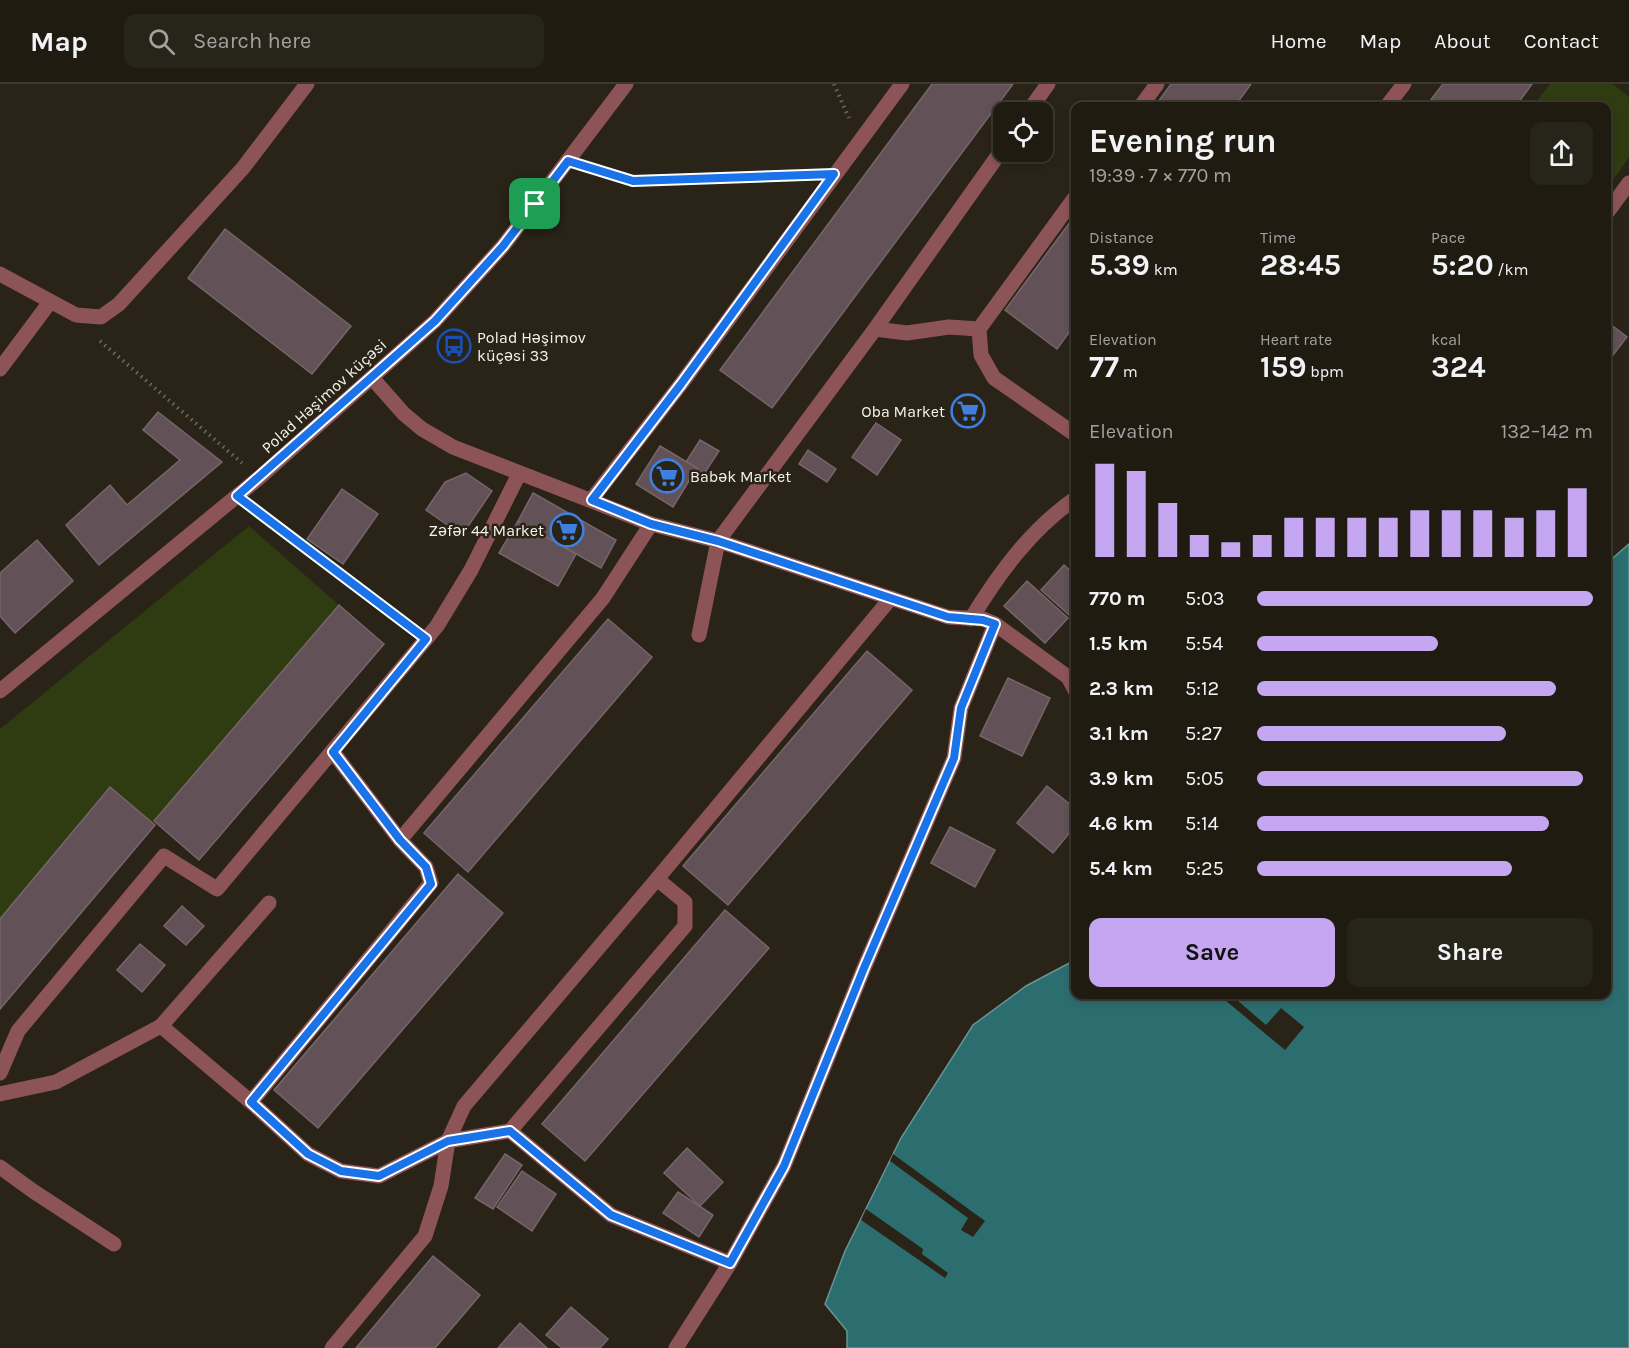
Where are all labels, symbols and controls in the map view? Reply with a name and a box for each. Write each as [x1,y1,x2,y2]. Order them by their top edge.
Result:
search box [124,14,544,68]
text: Map [30,25,88,58]
icon: search [145,25,178,58]
text: Search here [193,28,311,54]
text: Home [1271,29,1327,53]
text: Map [1360,29,1401,53]
text: About [1434,29,1491,53]
text: Contact [1524,29,1599,53]
map controls [993,102,1053,162]
button: locate [993,102,1053,162]
text: Evening run [1089,122,1277,160]
button: share [1530,122,1593,185]
text: 19:39 · 7 × 770 m [1089,164,1232,187]
pin [509,178,560,229]
icon: arrive [518,187,551,220]
text: Distance [1089,228,1154,247]
text: Time [1260,228,1296,247]
text: Pace [1431,228,1465,247]
text: 5.39 [1089,247,1150,283]
text: 28:45 [1260,247,1341,283]
text: 5:20 [1431,247,1494,283]
text: km [1150,260,1178,279]
text: /km [1494,260,1528,279]
bus stop icon: Polad Həşimov küçəsi 33 [436,328,472,364]
place label: Polad Həşimov küçəsi 33 [477,328,586,365]
text: Elevation [1089,330,1157,349]
text: Heart rate [1260,330,1332,349]
text: kcal [1431,330,1462,349]
street label: Polad Həşimov küçəsi [258,335,390,457]
text: 77 [1089,349,1119,385]
text: 159 [1260,349,1306,385]
text: 324 [1431,349,1486,385]
text: m [1119,362,1138,381]
text: bpm [1306,362,1344,381]
supermarket icon: Oba Market [950,393,986,429]
place label: Oba Market [861,402,945,421]
text: Elevation [1089,420,1174,443]
text: 132–142 m [1501,420,1593,443]
supermarket icon: Babək Market [649,458,685,494]
place label: Babək Market [690,467,791,486]
supermarket icon: Zəfər 44 Market [549,512,585,548]
place label: Zəfər 44 Market [429,521,544,540]
text: 770 m [1089,587,1146,610]
text: 5:03 [1185,587,1225,610]
text: 1.5 km [1089,632,1148,655]
text: 5:54 [1185,632,1223,655]
text: 2.3 km [1089,677,1154,700]
text: 5:12 [1185,677,1219,700]
text: 3.1 km [1089,722,1149,745]
text: 5:27 [1185,722,1222,745]
text: 3.9 km [1089,767,1154,790]
text: 5:05 [1185,767,1224,790]
text: 4.6 km [1089,812,1153,835]
text: 5:14 [1185,812,1219,835]
text: 5.4 km [1089,857,1153,880]
text: 5:25 [1185,857,1224,880]
button: Save [1089,918,1335,987]
button: Share [1347,918,1593,987]

